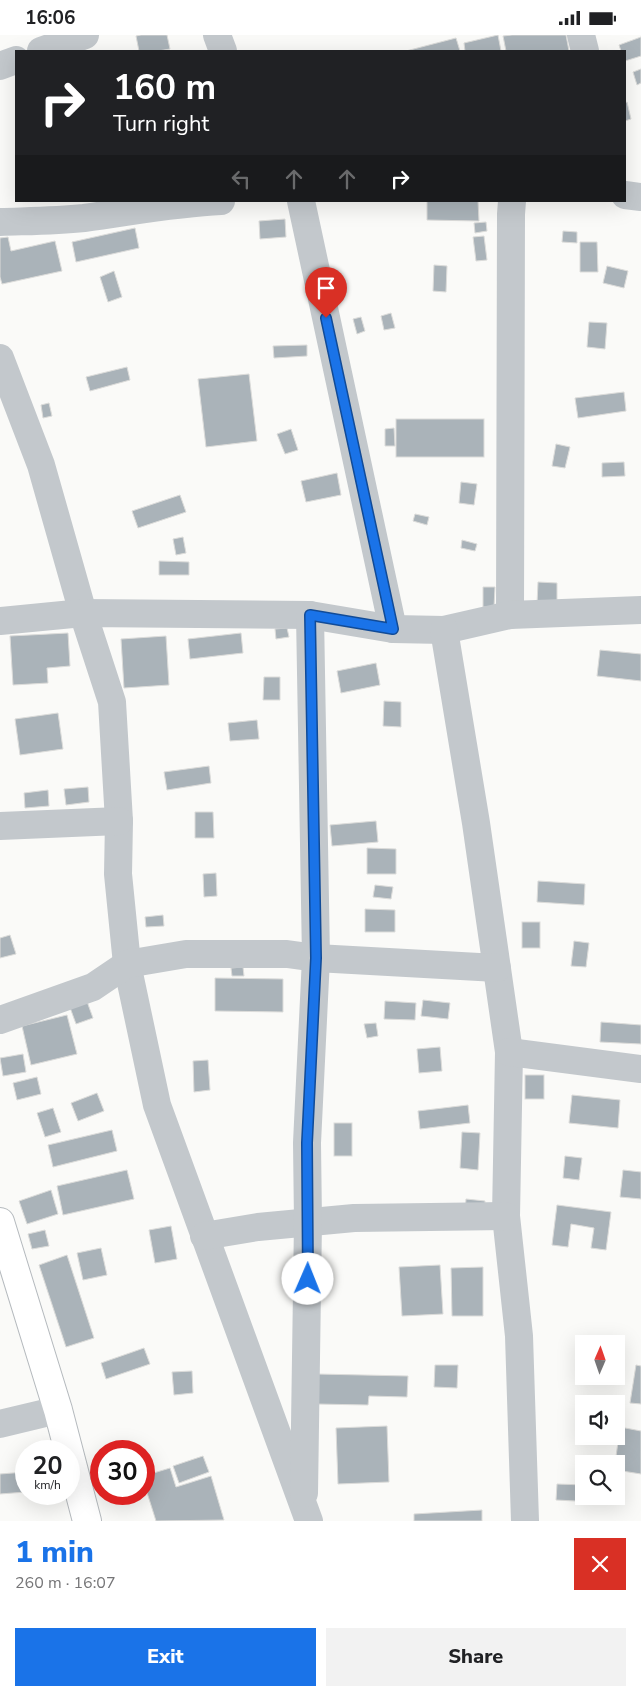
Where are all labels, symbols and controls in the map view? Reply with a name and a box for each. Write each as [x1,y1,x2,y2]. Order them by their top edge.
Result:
text: 16:06 [25,5,75,31]
text: 160 m [113,64,216,111]
icon: right [30,70,95,135]
text: Turn right [113,109,209,139]
icon: left [227,165,255,193]
icon: ahead [280,165,308,193]
icon: ahead [333,165,361,193]
icon: right [386,165,414,193]
pin [305,267,347,318]
icon: arrive [312,274,340,302]
position arrow [281,1252,333,1304]
north arrow [575,1335,625,1385]
map controls [575,1335,625,1505]
button: sound [575,1395,625,1445]
speed limit sign: 30 [90,1440,155,1505]
text: 20 [32,1449,63,1483]
button: search [575,1455,625,1505]
text: km/h [34,1477,61,1493]
text: 1 min [15,1532,94,1573]
button: close [574,1538,626,1590]
text: 260 m · 16:07 [15,1572,116,1594]
button: Exit [15,1628,316,1686]
button: Share [326,1628,626,1686]

